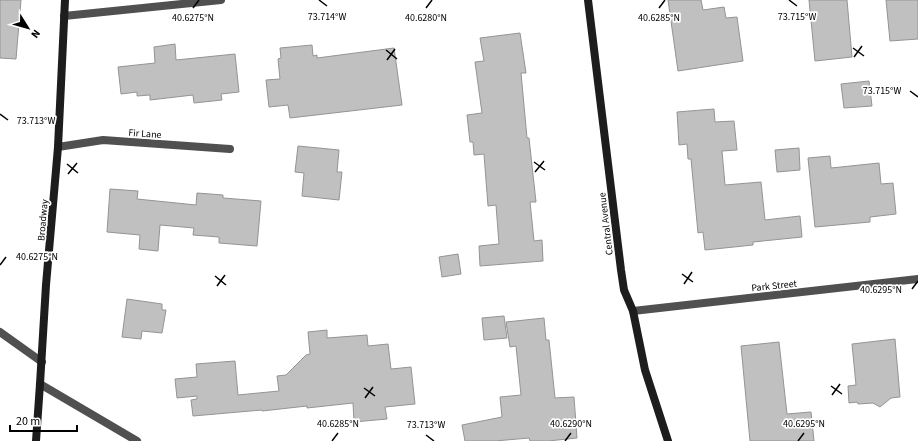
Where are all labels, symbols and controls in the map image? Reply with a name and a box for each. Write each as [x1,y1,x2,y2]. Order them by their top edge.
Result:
north arrow [8,8,48,48]
text: 73.714°W [308,10,346,24]
text: 73.715°W [778,10,816,24]
text: 40.6275°N [172,11,214,25]
text: 40.6280°N [405,11,447,25]
text: 40.6285°N [638,11,680,25]
text: N [27,26,44,41]
text: 73.715°W [863,84,901,98]
text: 73.713°W [17,114,55,128]
street label: Fir Lane [128,126,162,142]
street label: Central Avenue [595,192,617,256]
street label: Broadway [34,198,52,242]
text: 40.6275°N [16,250,58,264]
street label: Park Street [751,277,798,295]
text: 40.6295°N [860,283,902,297]
scale bar [10,407,77,433]
text: 20 m [16,413,40,430]
text: 40.6285°N [317,417,359,431]
text: 40.6290°N [550,417,592,431]
text: 40.6295°N [783,417,825,431]
text: 73.713°W [407,418,445,432]

